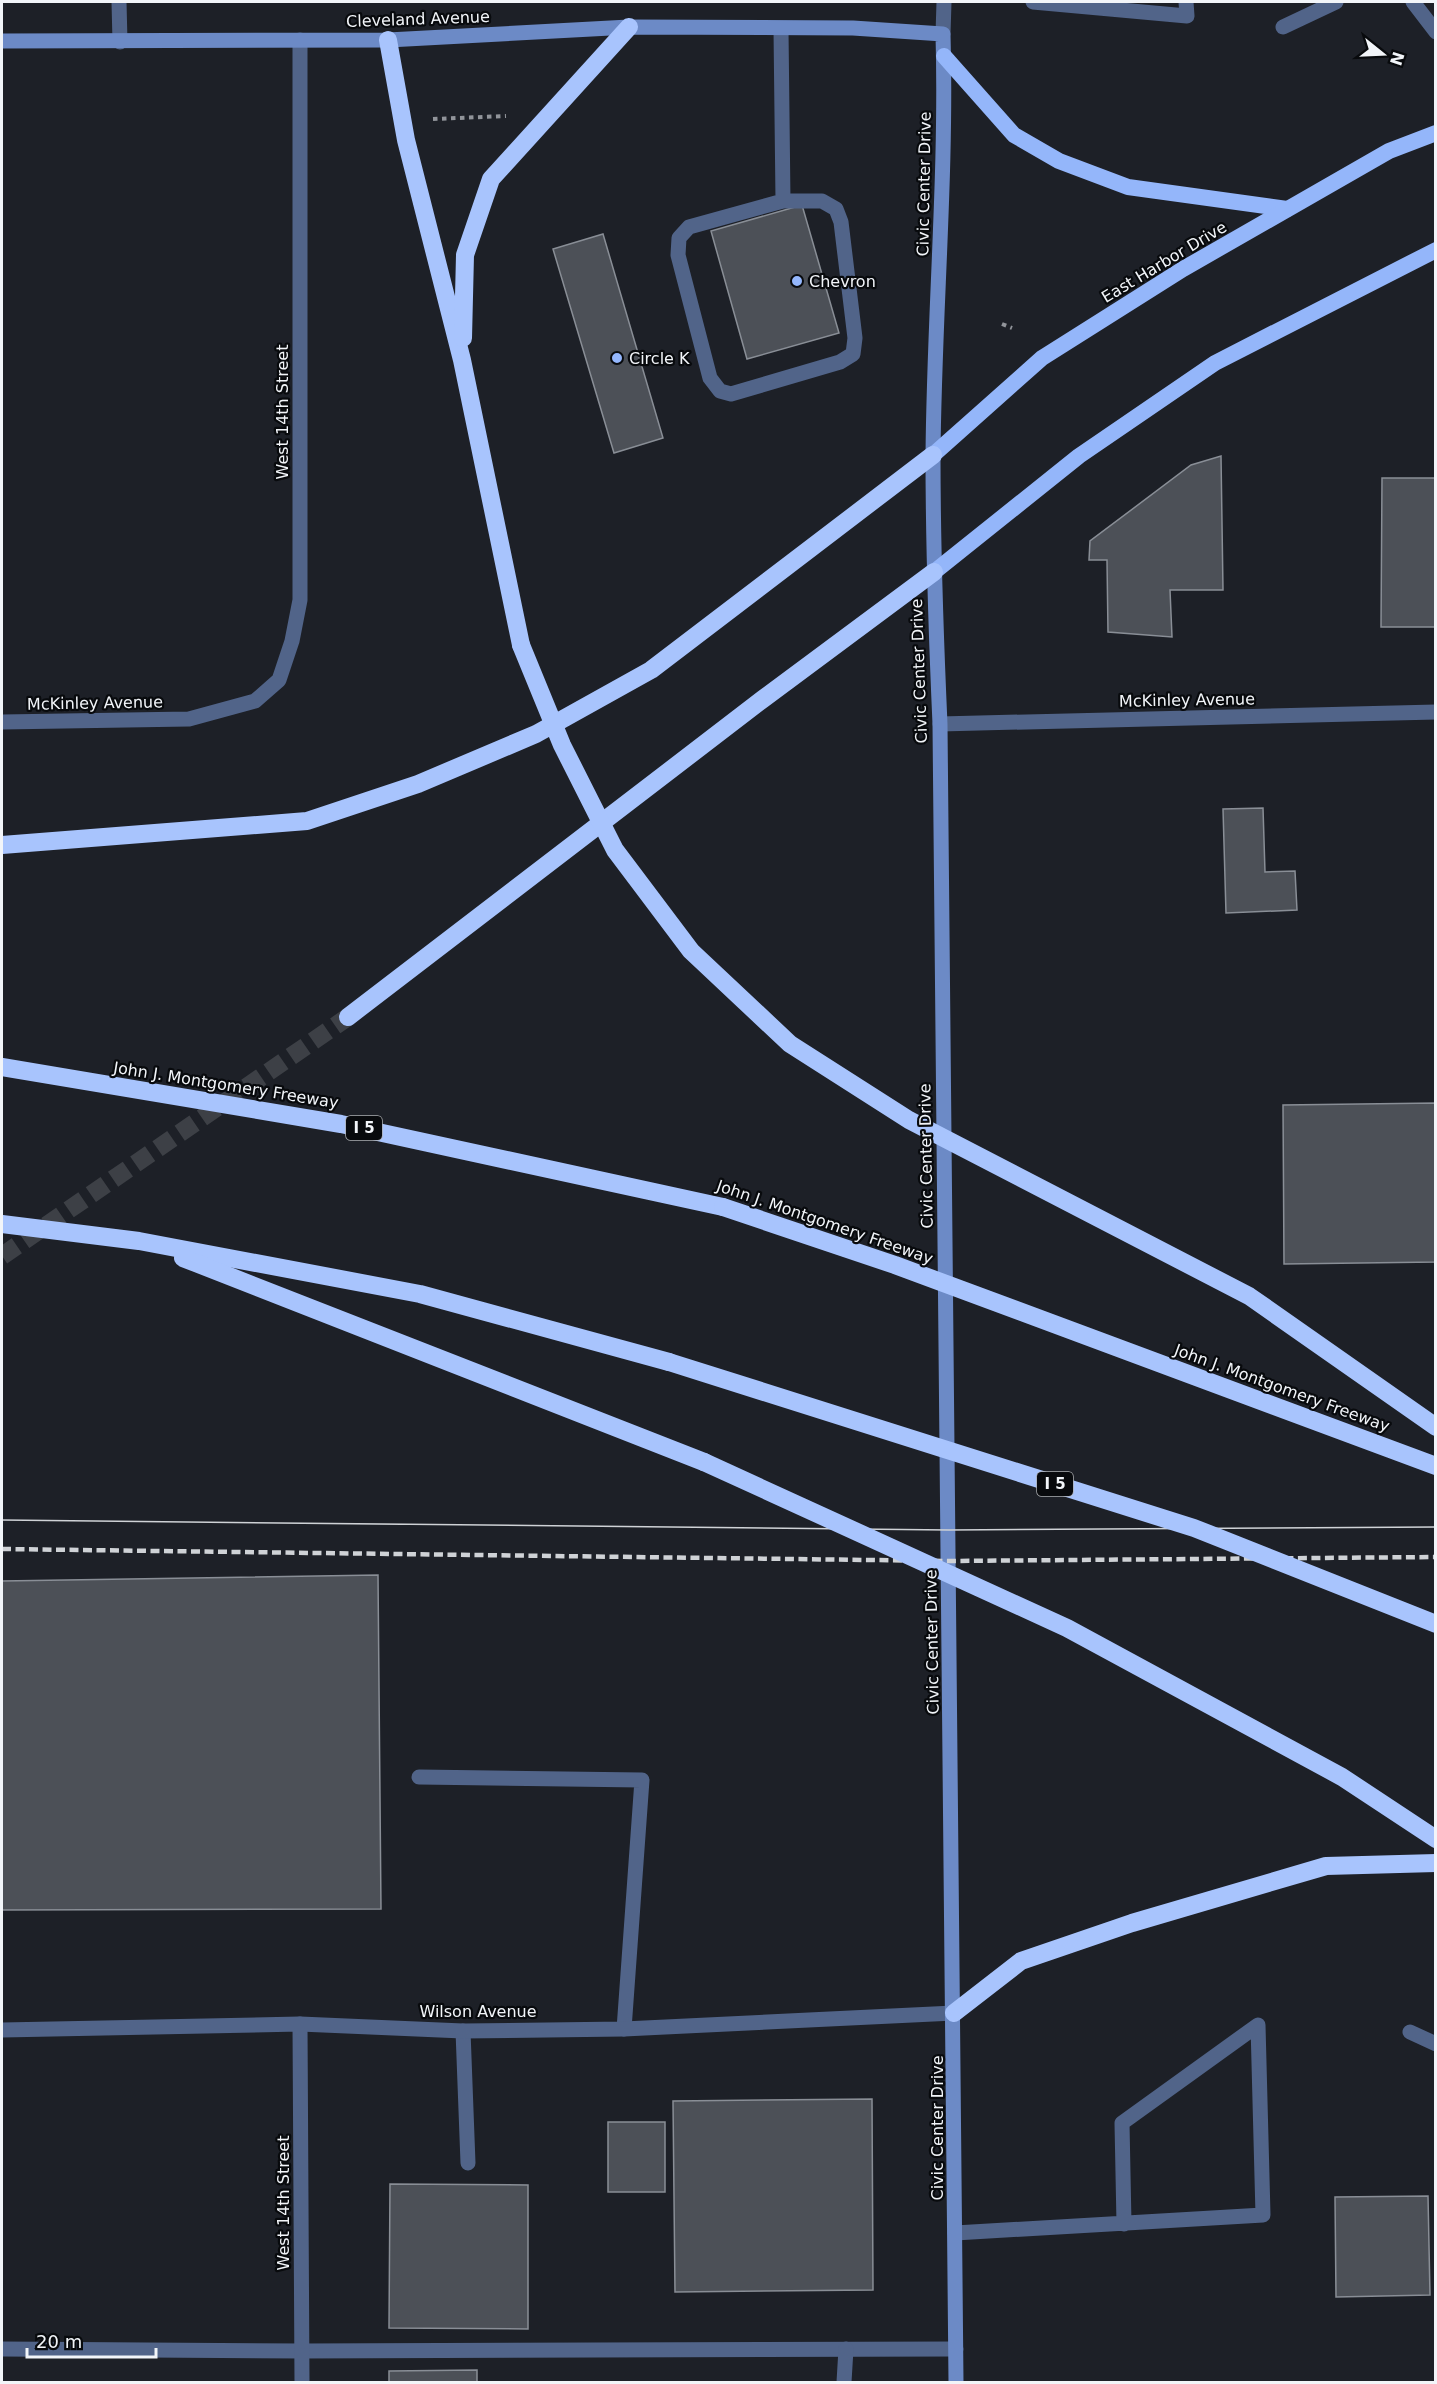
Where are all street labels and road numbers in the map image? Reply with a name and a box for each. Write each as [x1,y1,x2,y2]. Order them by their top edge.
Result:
street label: Cleveland Avenue [346,7,490,31]
street label: Civic Center Drive [913,111,935,257]
street label: East Harbor Drive [1098,217,1230,307]
street label: West 14th Street [273,345,292,479]
street label: Civic Center Drive [907,598,931,744]
street label: McKinley Avenue [1119,689,1255,711]
street label: McKinley Avenue [27,692,163,714]
street label: John J. Montgomery Freeway [111,1058,340,1112]
street label: Civic Center Drive [915,1083,937,1229]
road number: I 5 [346,1116,382,1140]
street label: John J. Montgomery Freeway [713,1176,936,1268]
street label: John J. Montgomery Freeway [1171,1340,1392,1436]
road number: I 5 [1037,1472,1073,1496]
street label: Civic Center Drive [921,1569,943,1715]
street label: Wilson Avenue [419,2002,537,2021]
street label: Civic Center Drive [928,2055,947,2201]
street label: West 14th Street [274,2136,293,2270]

